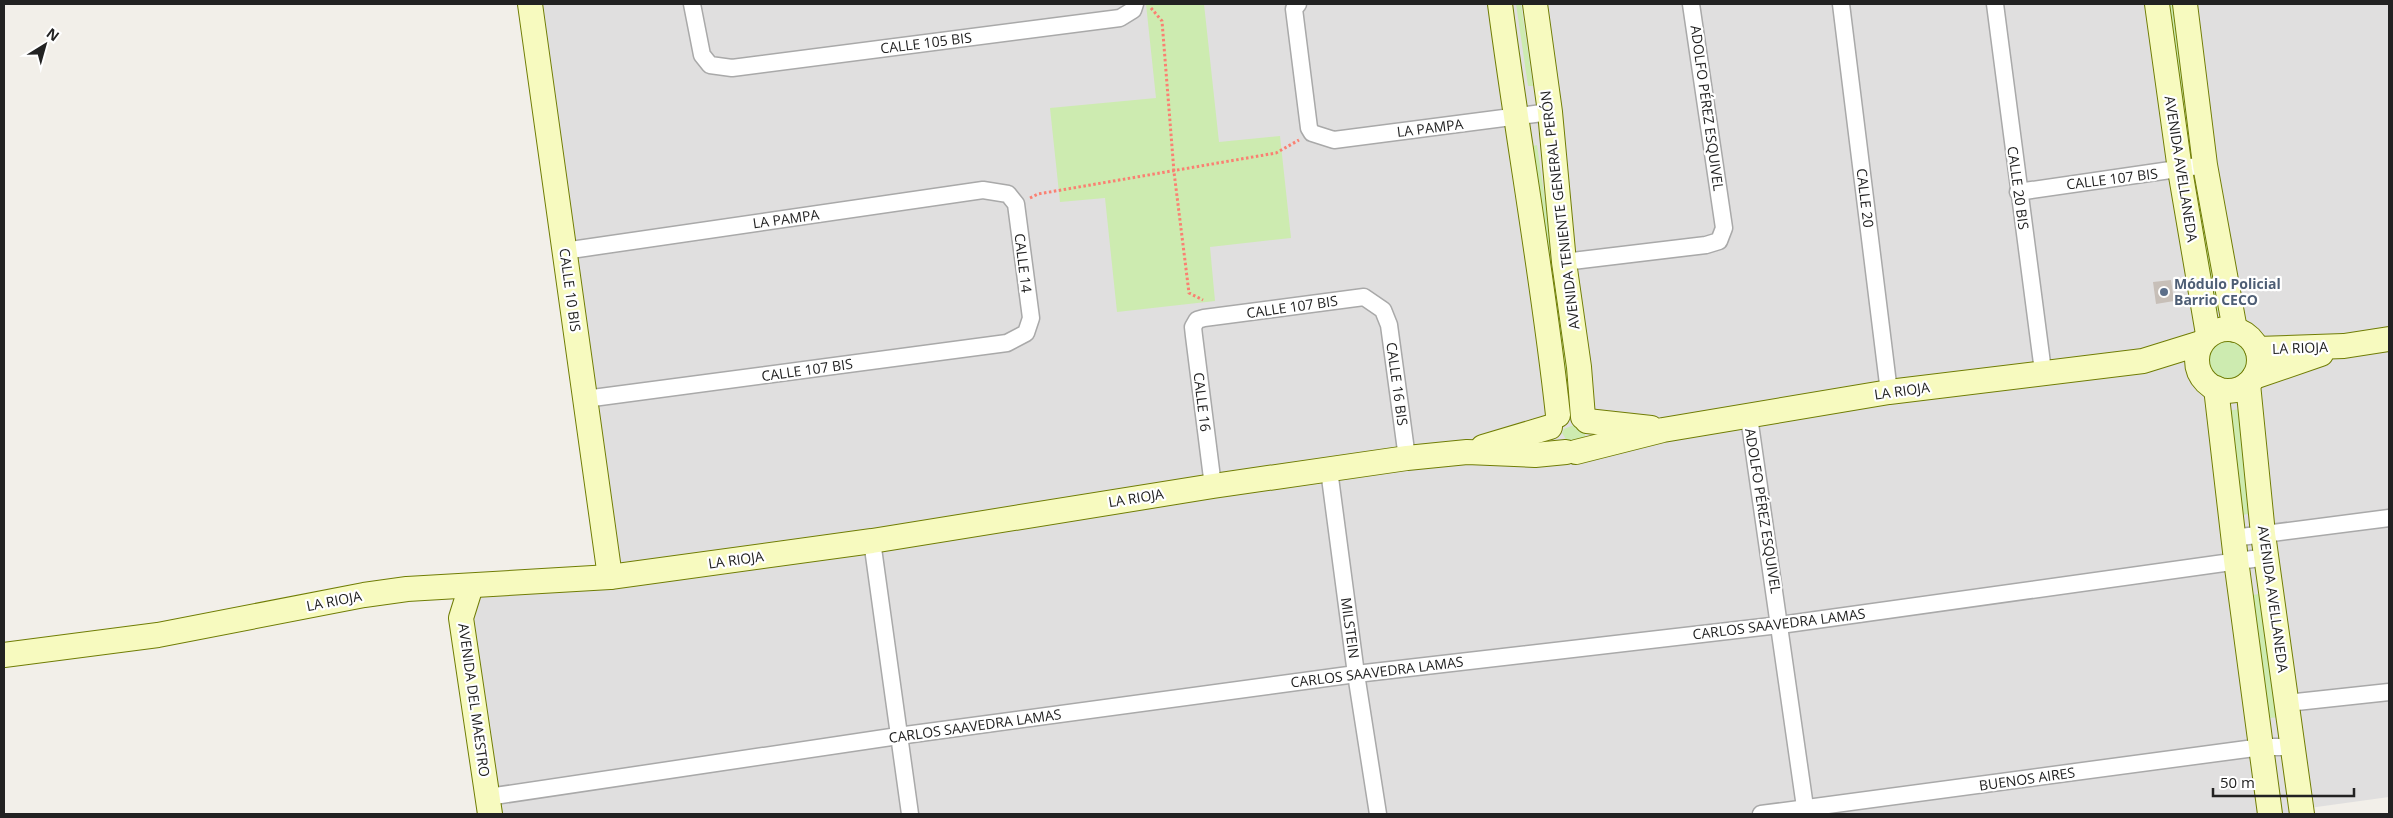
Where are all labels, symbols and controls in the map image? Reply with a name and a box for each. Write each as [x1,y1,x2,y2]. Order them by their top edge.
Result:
north arrow [20,20,70,70]
text: N [43,23,63,45]
street label: ADOLFO PÉREZ ESQUIVEL [1686,24,1729,192]
street label: CALLE 105 BIS [879,27,973,58]
street label: AVENIDA TENIENTE GENERAL PERÓN [1535,90,1584,331]
street label: AVENIDA AVELLANEDA [2161,94,2202,244]
street label: LA PAMPA [1396,114,1464,141]
street label: CALLE 20 BIS [2003,145,2034,231]
street label: CALLE 107 BIS [2065,163,2159,194]
street label: CALLE 20 [1852,167,1879,229]
street label: LA PAMPA [751,204,821,233]
street label: CALLE 14 [1010,232,1037,294]
street label: CALLE 10 BIS [555,247,586,333]
place label: Módulo Policial Barrio CECO [2174,274,2281,309]
marker: Módulo Policial Barrio CECO [2158,286,2170,298]
street label: CALLE 107 BIS [1245,291,1339,322]
street label: LA RIOJA [2272,337,2328,358]
street label: CALLE 16 BIS [1382,341,1413,427]
street label: CALLE 107 BIS [760,354,854,385]
street label: CALLE 16 [1189,371,1216,433]
street label: LA RIOJA [1873,377,1931,404]
street label: ADOLFO PÉREZ ESQUIVEL [1741,427,1786,595]
street label: LA RIOJA [1107,484,1165,511]
street label: AVENIDA AVELLANEDA [2254,524,2293,674]
street label: LA RIOJA [707,546,765,573]
street label: LA RIOJA [305,586,363,615]
street label: MILSTEIN [1337,596,1364,660]
street label: CARLOS SAAVEDRA LAMAS [1691,603,1866,644]
street label: AVENIDA DEL MAESTRO [454,622,495,778]
street label: CARLOS SAAVEDRA LAMAS [1289,651,1464,692]
street label: CARLOS SAAVEDRA LAMAS [888,704,1062,747]
street label: BUENOS AIRES [1978,762,2076,795]
scale bar [2213,766,2354,798]
text: 50 m [2220,772,2255,792]

